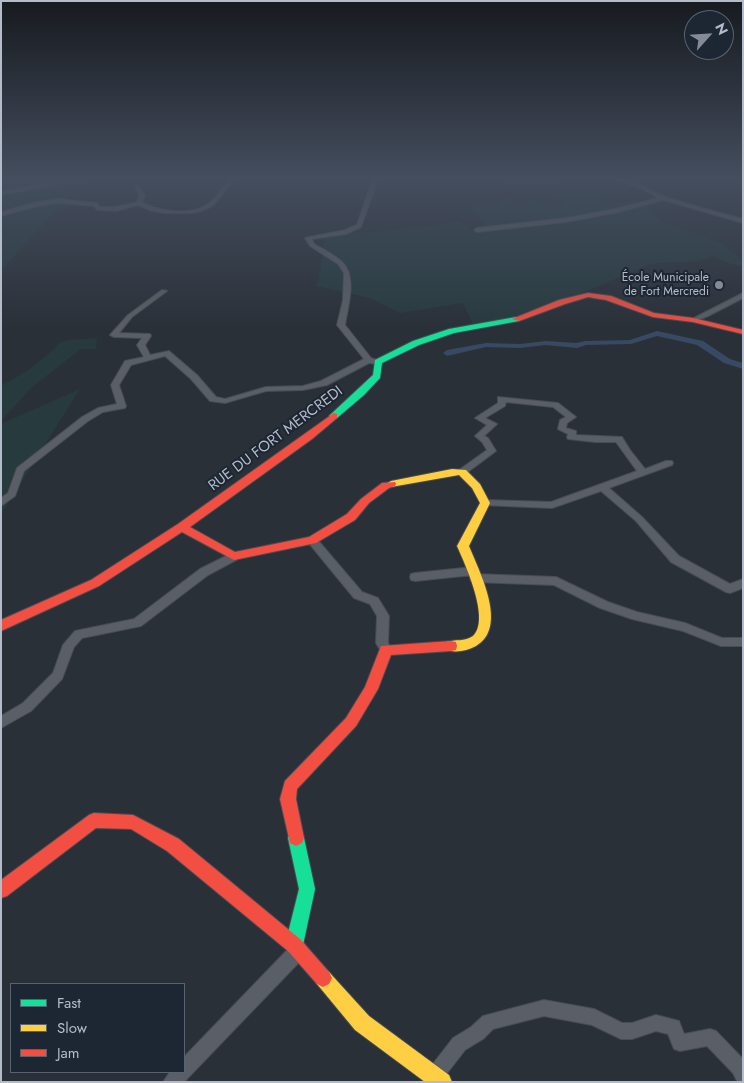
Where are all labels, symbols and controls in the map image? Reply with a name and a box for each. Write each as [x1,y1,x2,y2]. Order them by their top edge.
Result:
north arrow [684,10,734,60]
text: N [710,19,733,38]
place label: École Municipale de Fort Mercredi [622,271,709,299]
marker: École Municipale de Fort Mercredi [713,279,725,291]
street label: RUE DU FORT MERCREDI [205,383,347,495]
legend [10,983,185,1073]
text: Fast [57,992,81,1014]
text: Slow [57,1017,87,1039]
text: Jam [57,1042,80,1064]

